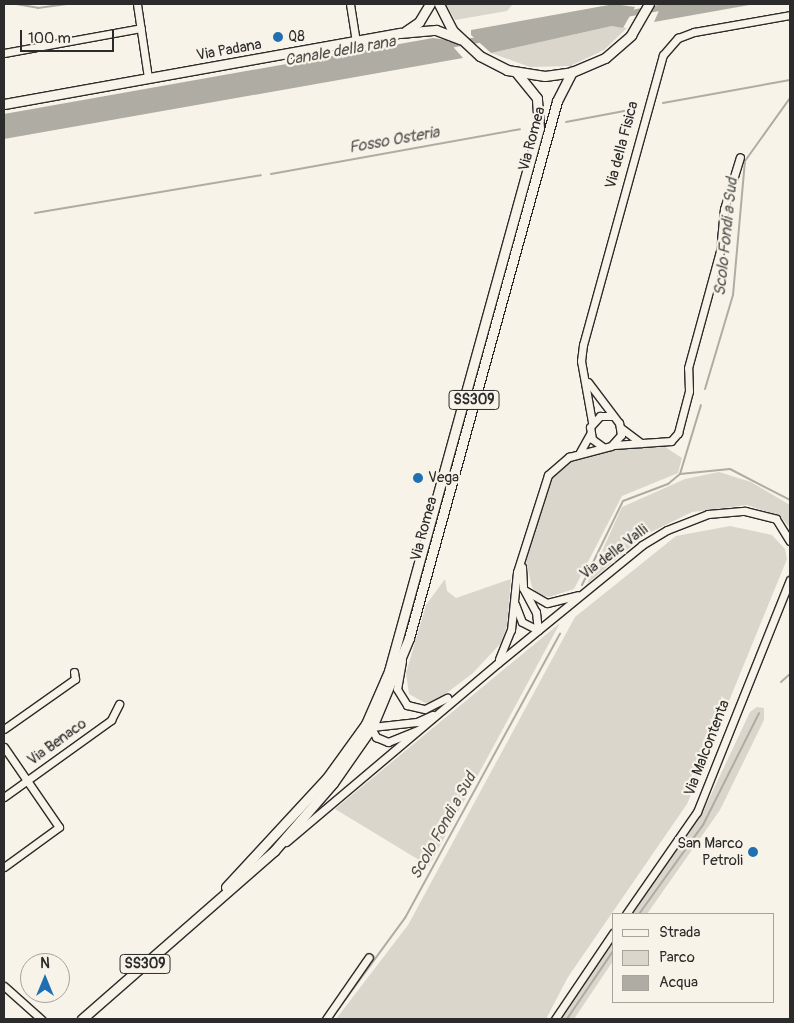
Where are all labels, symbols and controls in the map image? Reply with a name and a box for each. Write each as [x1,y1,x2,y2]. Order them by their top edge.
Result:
scale bar [22,20,116,52]
place label: Q8 [288,28,305,46]
text: 100 m [28,29,71,48]
marker: Q8 [272,31,284,43]
water label: Canale della rana [283,32,397,70]
street label: Via Padana [195,35,263,65]
street label: Via della Fisica [602,99,642,191]
street label: Via Romea [515,105,549,173]
water label: Fosso Osteria [347,123,441,157]
water label: Scolo Fondi a Sud [710,177,742,297]
road number: SS309 [448,388,500,412]
place label: Vega [428,469,459,487]
marker: Vega [412,472,424,484]
street label: Via Romea [407,495,441,563]
street label: Via delle Valli [577,521,651,583]
street label: Via Malcontenta [680,697,734,799]
street label: Via Benaco [24,715,90,769]
water label: Scolo Fondi a Sud [406,770,480,882]
place label: San Marco Petroli [677,834,743,869]
marker: San Marco Petroli [747,846,759,858]
legend [612,913,774,1003]
text: Strada [659,923,700,942]
text: Parco [659,948,695,967]
road number: SS309 [119,952,171,976]
north arrow [20,953,70,1003]
text: N [40,955,50,972]
text: Acqua [659,973,698,992]

